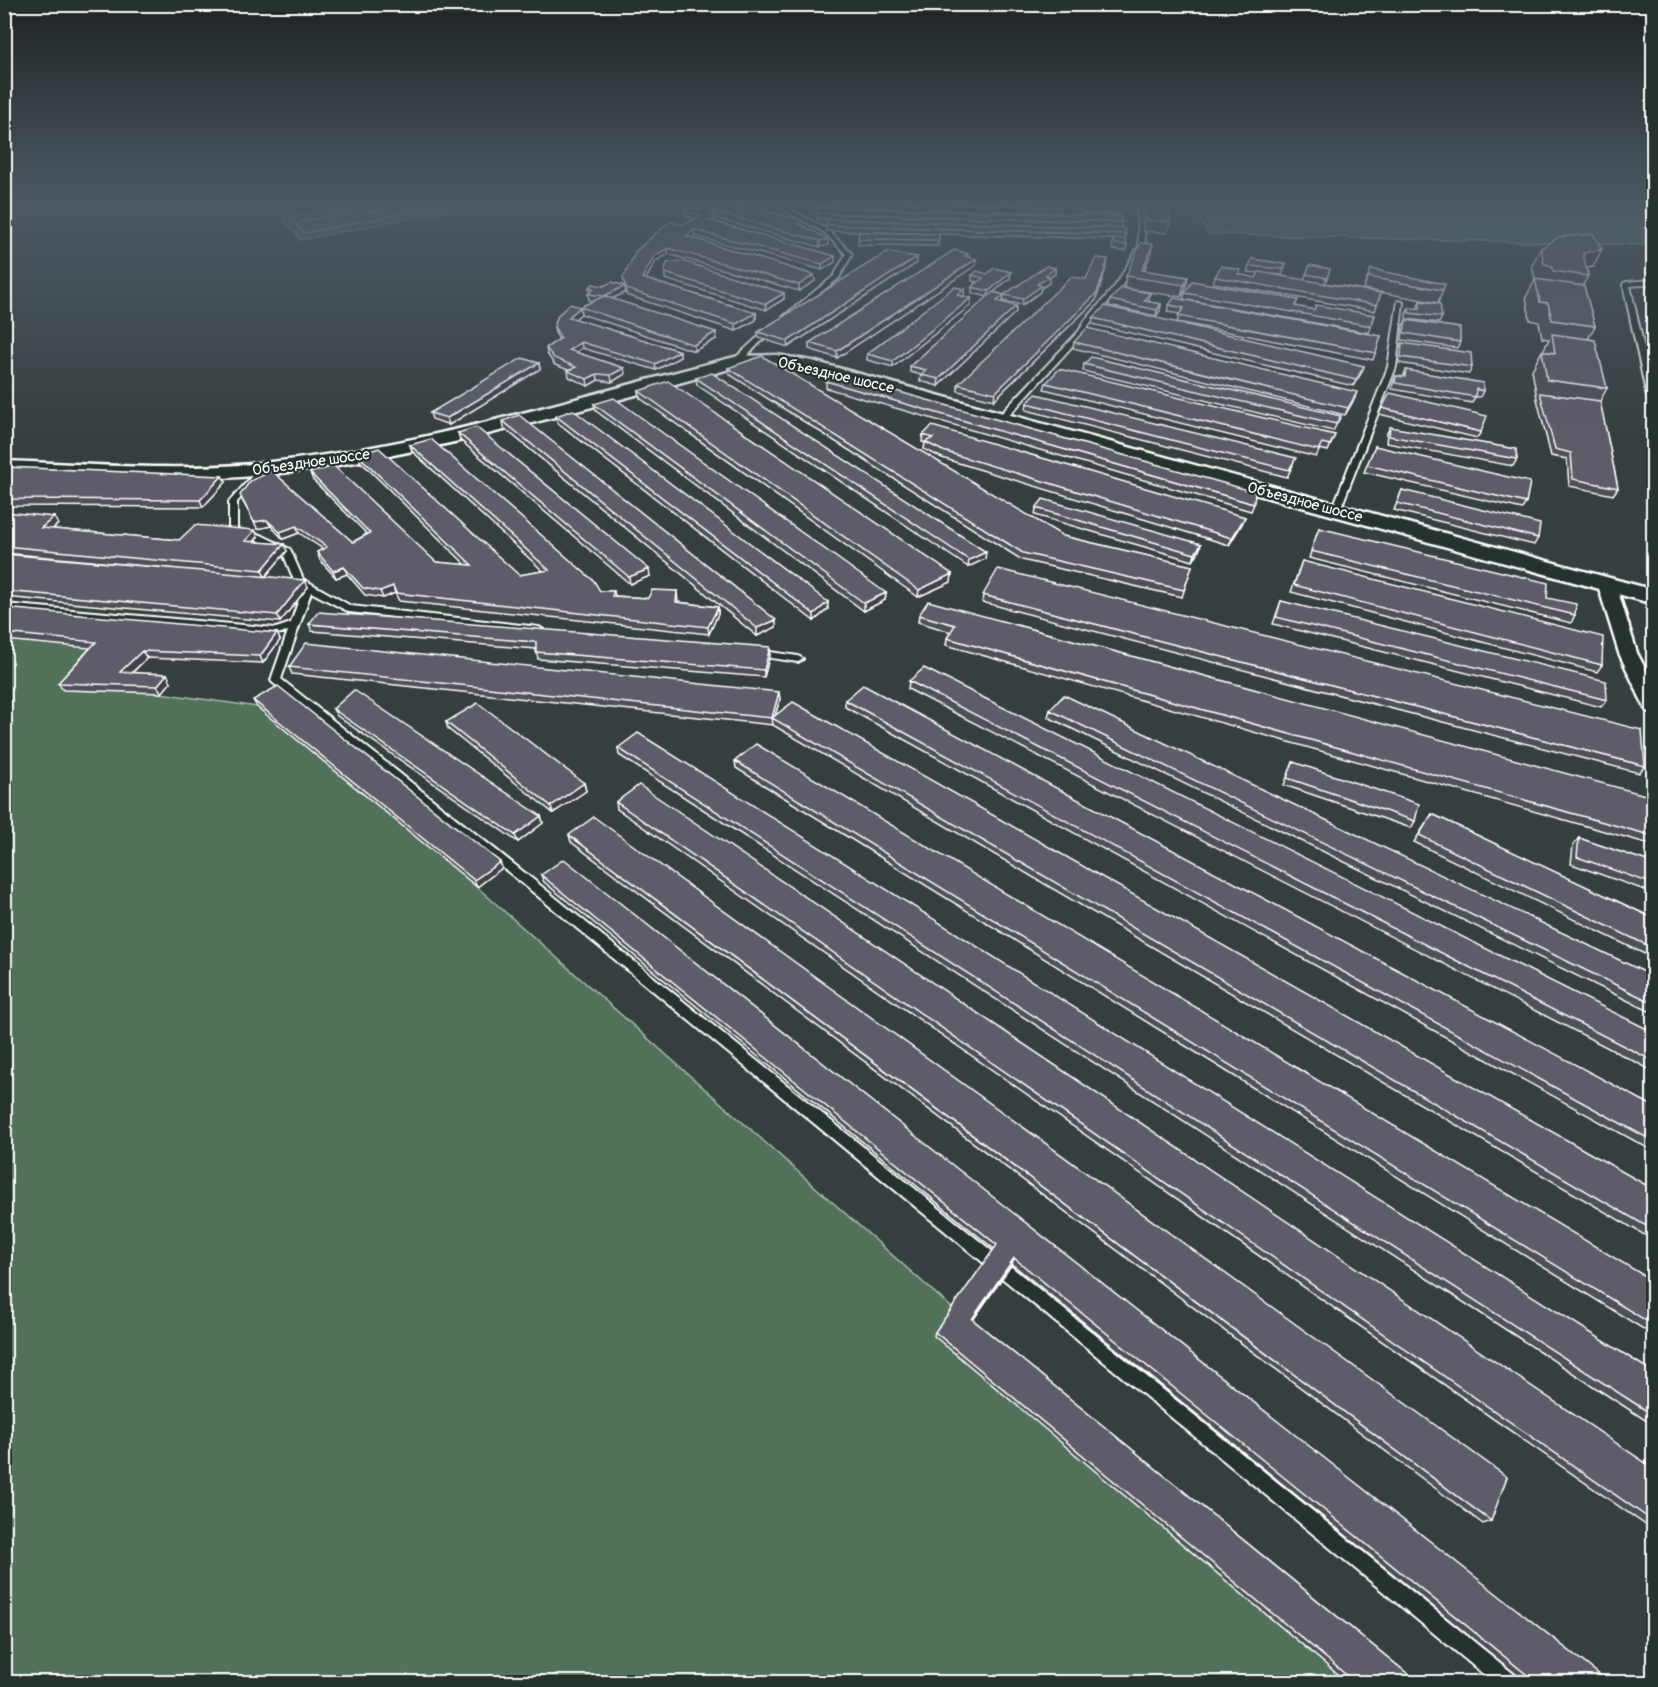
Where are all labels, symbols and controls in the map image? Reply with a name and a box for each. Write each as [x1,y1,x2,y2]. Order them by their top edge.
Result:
street label: Объездное шоссе [776,353,896,398]
street label: Объездное шоссе [251,445,372,480]
street label: Объездное шоссе [1245,478,1365,527]

